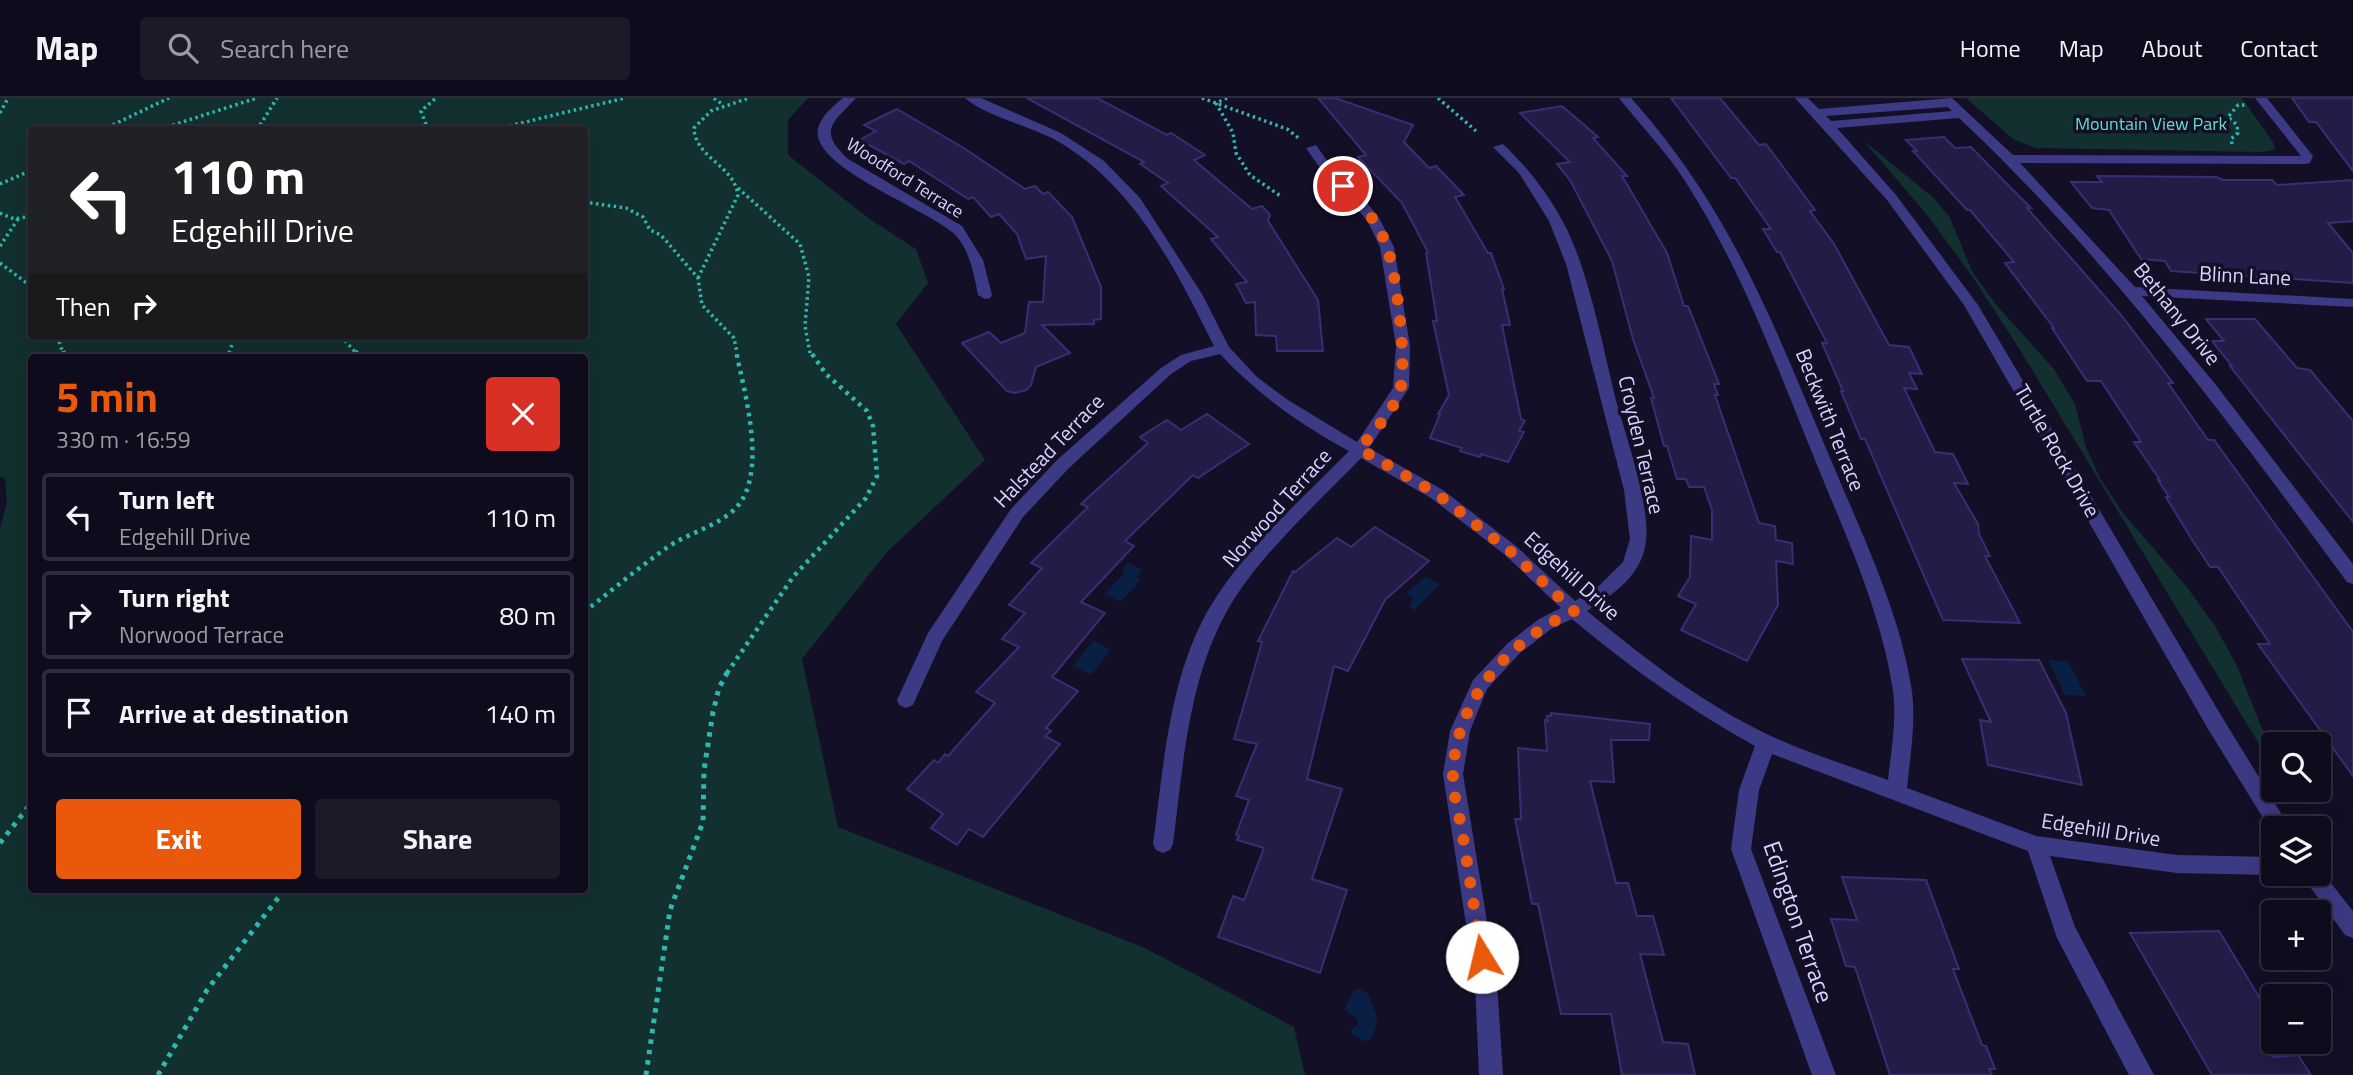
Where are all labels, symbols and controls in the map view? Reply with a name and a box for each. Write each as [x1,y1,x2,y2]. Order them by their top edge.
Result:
search box [140,17,630,80]
text: Map [35,23,98,73]
icon: search [164,29,202,67]
text: Search here [220,29,349,68]
text: Home [1960,30,2021,66]
text: Map [2059,30,2104,66]
text: About [2142,30,2202,66]
text: Contact [2240,30,2318,66]
park label: Mountain View Park [2075,110,2227,137]
street label: Woodford Terrace [841,131,969,225]
text: 110 m [171,138,305,213]
icon: left [56,154,147,245]
pin [1313,156,1373,216]
icon: arrive [1324,167,1362,205]
text: Edgehill Drive [171,206,354,254]
street label: Bethany Drive [2126,255,2229,372]
street label: Blinn Lane [2198,257,2292,293]
text: Then [56,287,111,326]
icon: right [125,287,163,325]
street label: Beckwith Terrace [1788,344,1874,496]
text: 5 min [56,364,158,428]
street label: Croyden Terrace [1610,372,1673,517]
button: close [486,377,560,451]
street label: Turtle Rock Drive [2007,378,2109,523]
street label: Halstead Terrace [985,386,1111,515]
text: 330 m · 16:59 [56,422,191,457]
street label: Norwood Terrace [1214,441,1339,574]
text: Turn left [119,480,214,519]
icon: left [60,498,98,536]
text: 110 m [485,498,556,537]
text: Edgehill Drive [119,519,251,554]
street label: Edgehill Drive [1517,523,1628,627]
text: Turn right [119,578,230,617]
icon: right [60,596,98,634]
text: 80 m [499,596,556,635]
text: Norwood Terrace [119,617,284,652]
icon: arrive [60,694,98,732]
text: Arrive at destination [119,694,349,733]
text: 140 m [485,694,556,733]
map controls [2261,732,2331,1054]
button: search [2261,732,2331,802]
button: Exit [56,799,301,879]
button: Share [315,799,560,879]
street label: Edgehill Drive [2039,804,2163,854]
button: layers [2261,816,2331,886]
street label: Edington Terrace [1754,836,1843,1007]
button: + [2261,900,2331,970]
position arrow [1445,920,1519,994]
button: − [2261,984,2331,1054]

